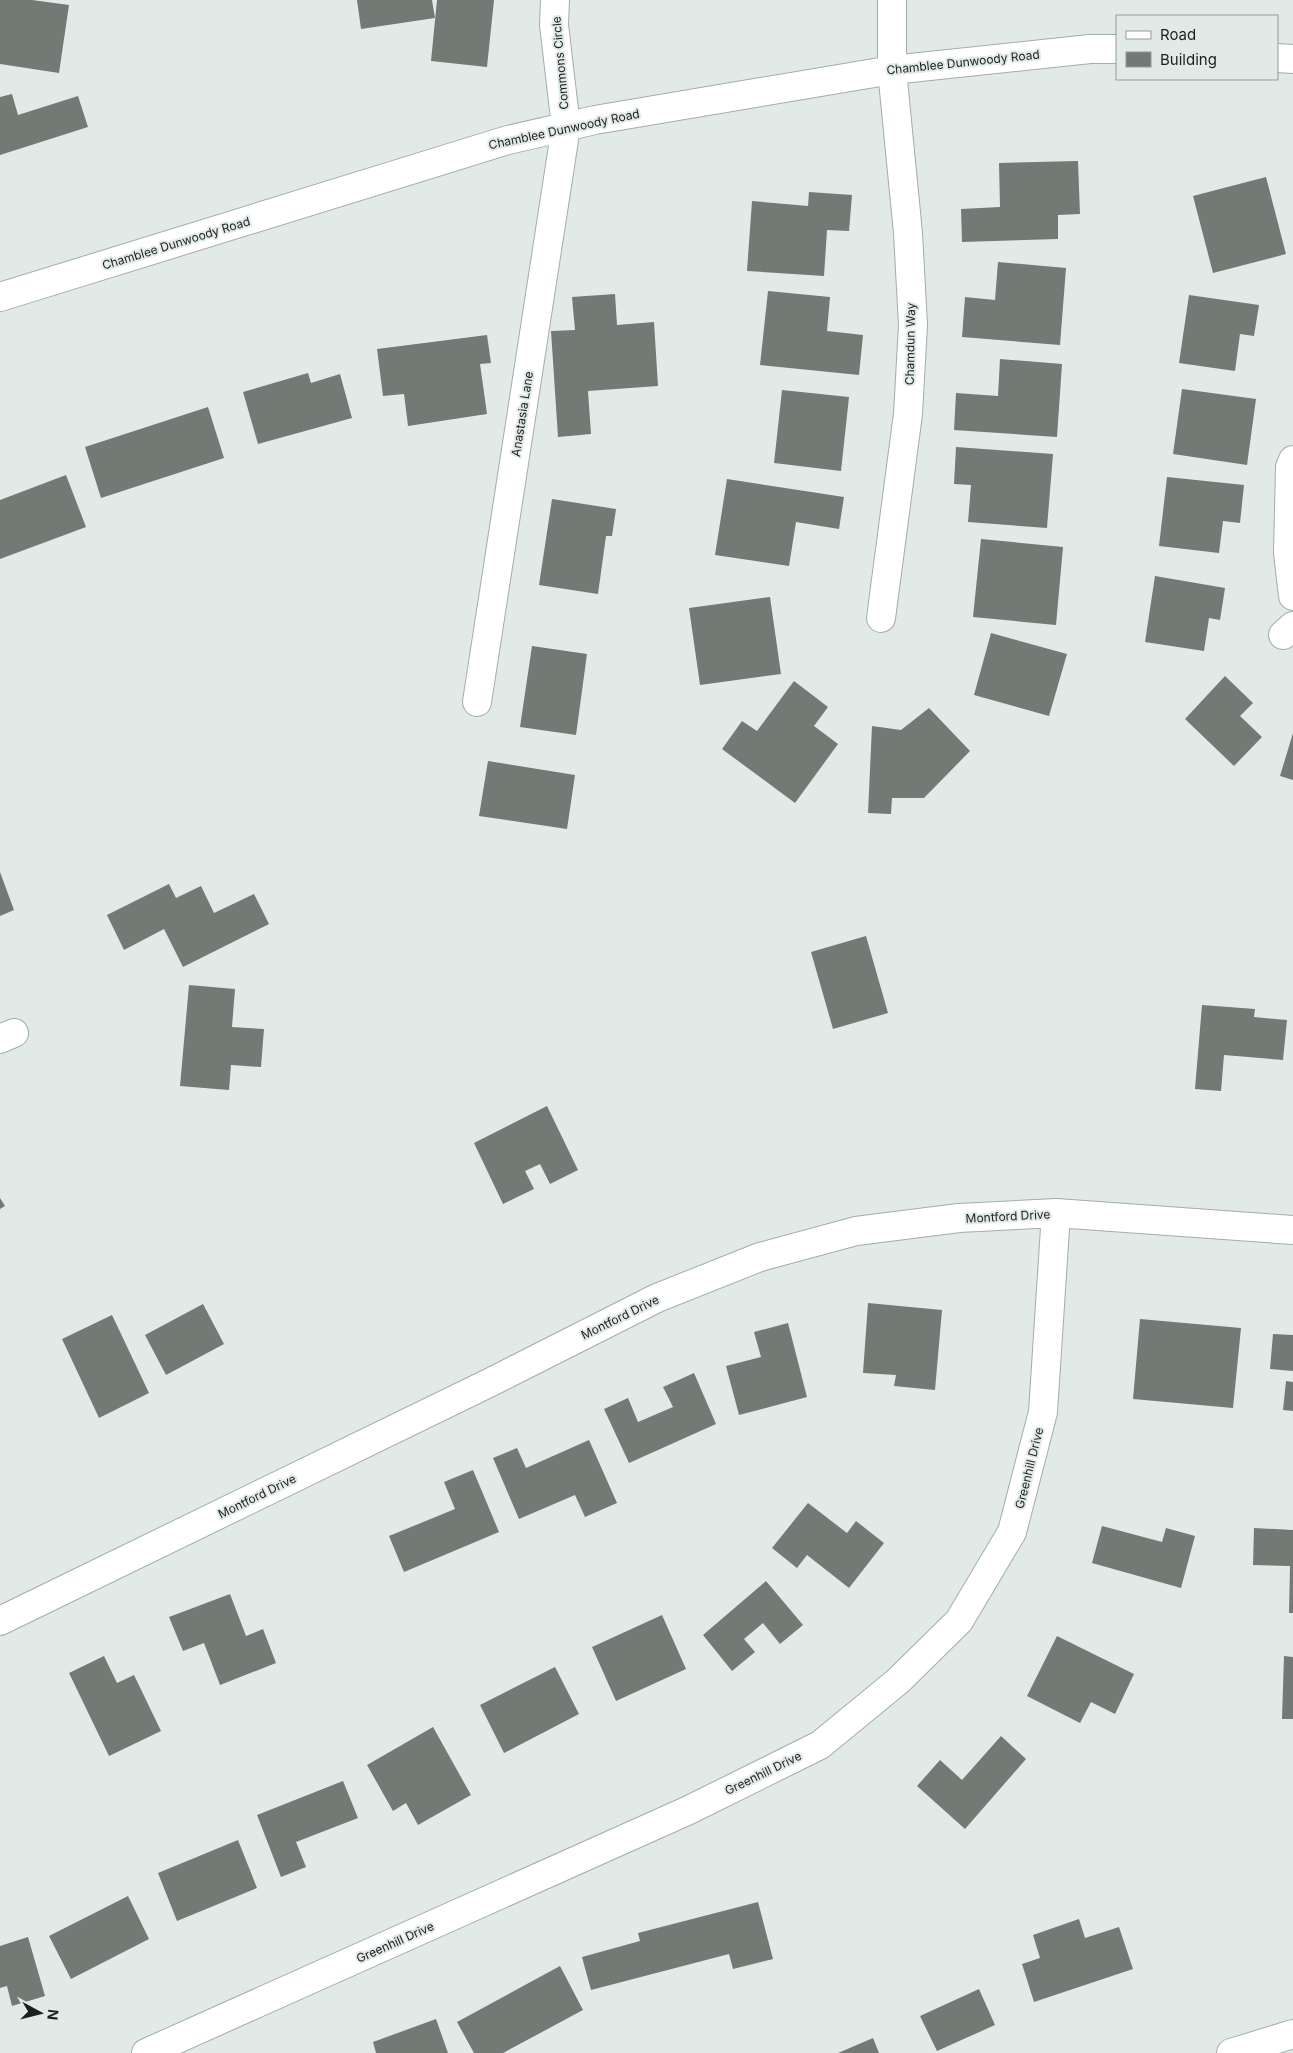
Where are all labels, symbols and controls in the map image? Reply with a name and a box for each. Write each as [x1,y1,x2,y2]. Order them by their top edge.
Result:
legend [1116,15,1278,80]
street label: Commons Circle [548,16,572,110]
text: Road [1160,25,1196,44]
street label: Chamblee Dunwoody Road [886,46,1040,78]
text: Building [1160,50,1217,69]
street label: Chamblee Dunwoody Road [487,106,641,152]
street label: Chamblee Dunwoody Road [100,213,252,273]
street label: Chamdun Way [902,302,918,385]
street label: Anastasia Lane [508,370,536,458]
street label: Montford Drive [965,1206,1051,1226]
street label: Montford Drive [579,1292,661,1342]
street label: Greenhill Drive [1012,1426,1046,1510]
street label: Montford Drive [216,1471,298,1521]
street label: Greenhill Drive [722,1748,804,1798]
street label: Greenhill Drive [354,1918,436,1966]
north arrow [15,1988,65,2038]
text: N [44,2008,62,2021]

